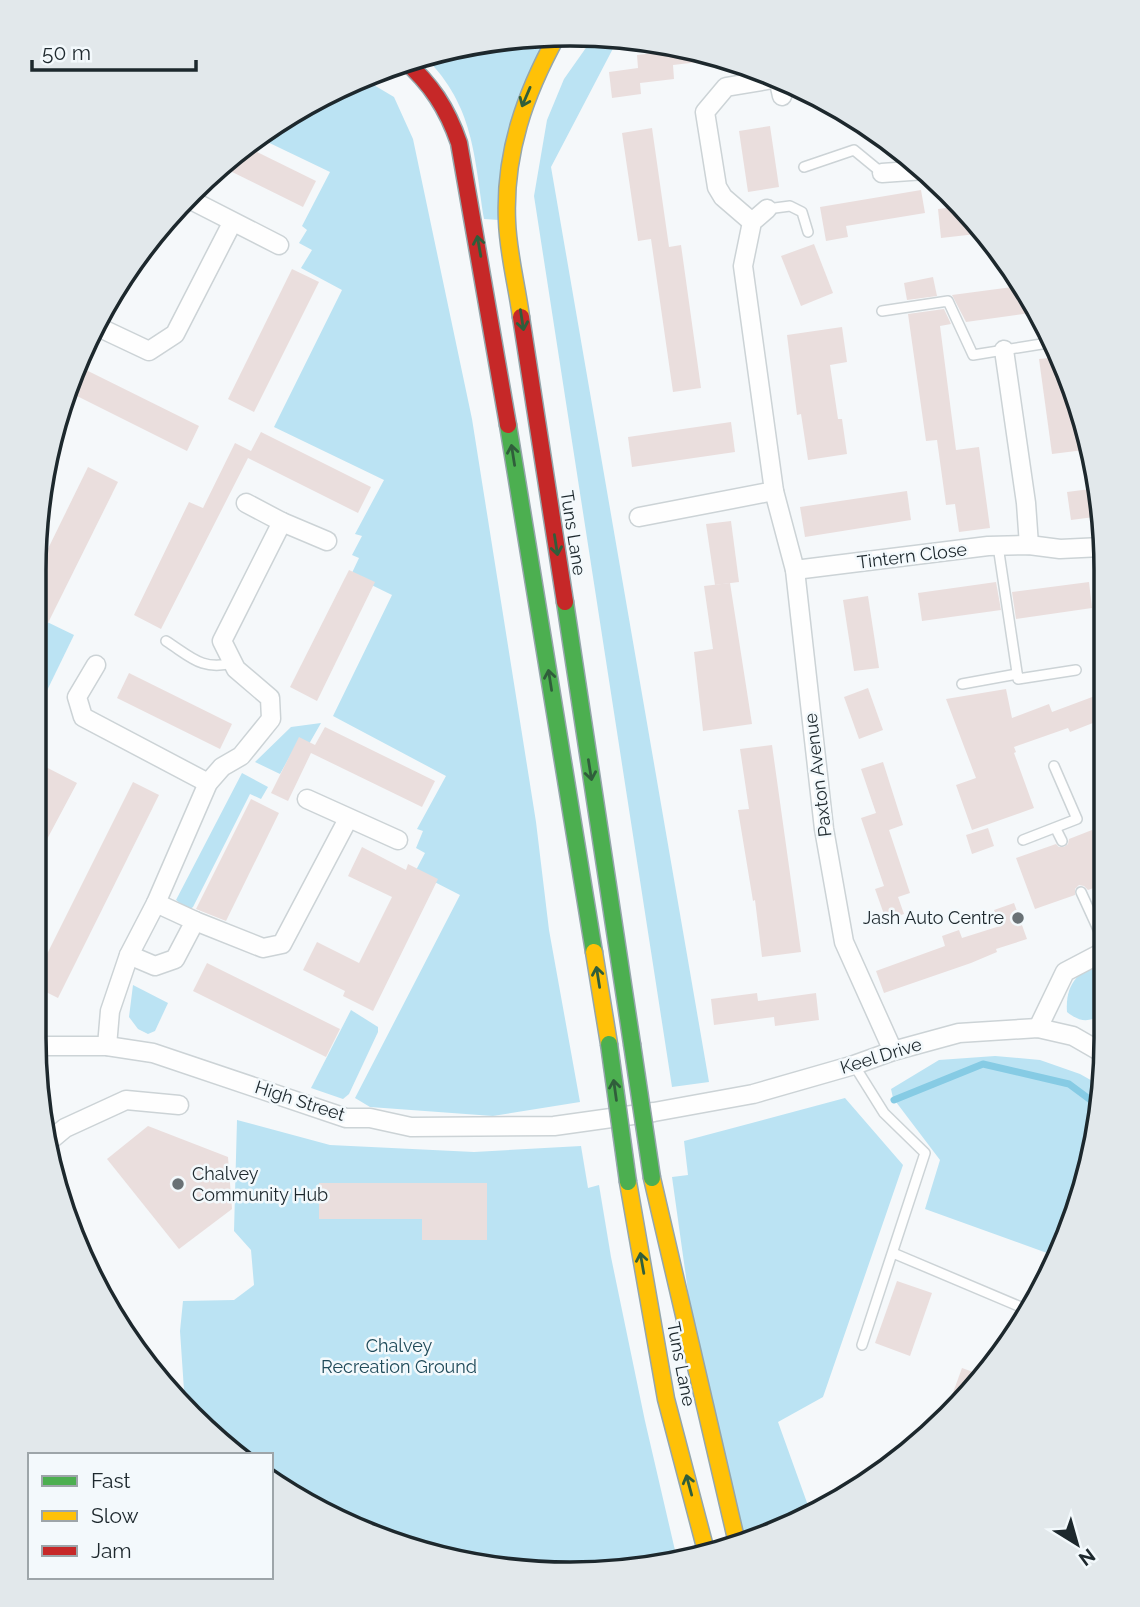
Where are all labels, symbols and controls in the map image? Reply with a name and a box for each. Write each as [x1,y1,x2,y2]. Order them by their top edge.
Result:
scale bar [32,28,196,72]
text: 50 m [42,40,91,65]
one-way arrow [519,85,532,107]
one-way arrow [471,235,485,258]
one-way arrow [515,308,528,331]
one-way arrow [506,444,519,467]
street label: Tuns Lane [556,489,591,577]
one-way arrow [550,533,563,556]
street label: Tintern Close [856,538,968,573]
one-way arrow [543,669,556,692]
street label: Paxton Avenue [799,712,835,838]
one-way arrow [584,758,597,781]
place label: Jash Auto Centre [863,907,1004,928]
marker: Jash Auto Centre [1010,910,1026,926]
one-way arrow [591,966,604,989]
street label: Keel Drive [838,1033,925,1078]
street label: High Street [253,1076,348,1125]
one-way arrow [608,1079,621,1102]
place label: Chalvey Community Hub [192,1163,328,1205]
marker: Chalvey Community Hub [170,1176,186,1192]
one-way arrow [635,1252,648,1275]
street label: Tuns Lane [663,1320,700,1408]
park label: Chalvey Recreation Ground [321,1335,477,1377]
legend [28,1453,273,1579]
text: Fast [91,1468,131,1493]
one-way arrow [682,1475,695,1497]
text: Slow [91,1503,139,1528]
north arrow [1042,1509,1112,1579]
text: Jam [91,1538,132,1563]
text: N [1075,1544,1100,1571]

